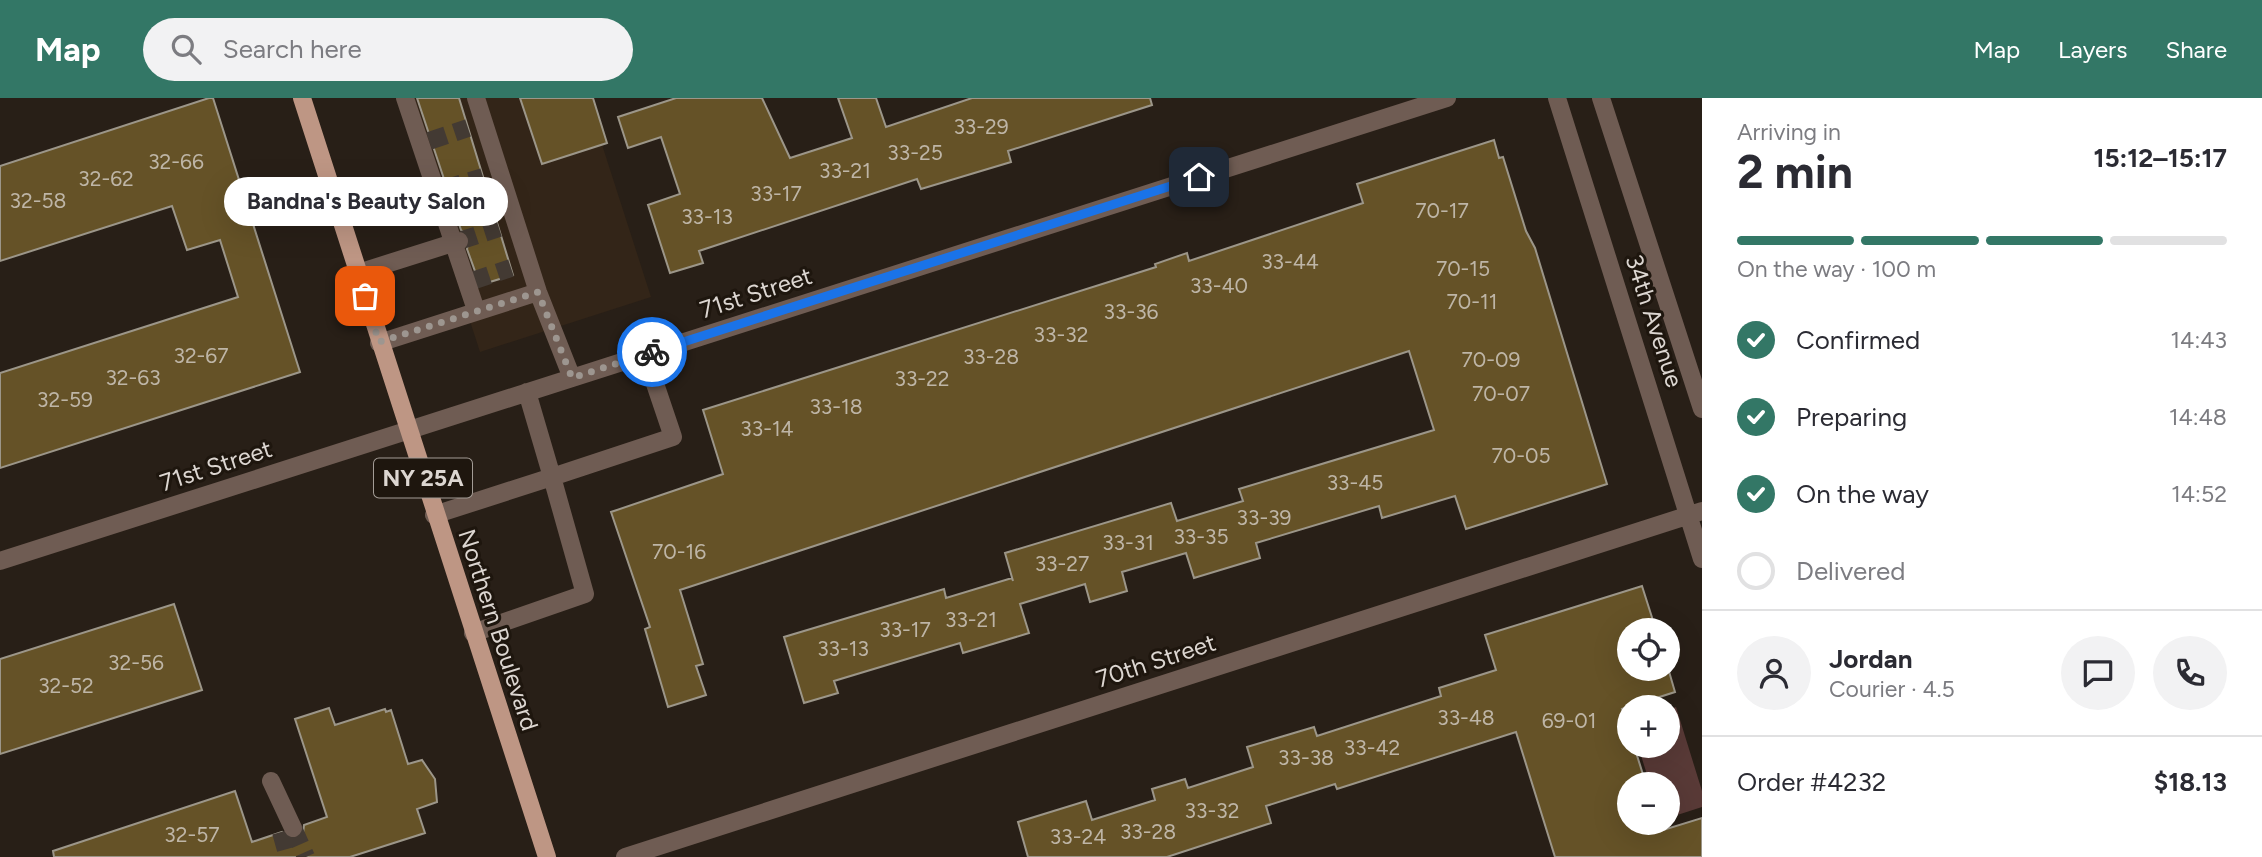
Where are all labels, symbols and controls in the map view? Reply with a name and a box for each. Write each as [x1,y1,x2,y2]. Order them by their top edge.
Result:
search box [143,18,633,81]
text: Map [35,30,101,69]
icon: search [167,30,205,68]
text: Search here [223,33,362,65]
text: Map [1973,35,2020,64]
text: Layers [2058,35,2127,64]
text: Share [2165,35,2227,64]
house number: 33-29 [953,114,1009,139]
text: Arriving in [1737,118,1841,146]
house number: 33-25 [887,140,943,165]
text: 15:12–15:17 [2093,142,2227,174]
text: 2 min [1737,144,1853,200]
pin [1169,147,1229,207]
house number: 32-66 [148,149,204,174]
house number: 33-21 [819,158,871,183]
icon: home [1180,158,1218,196]
house number: 32-62 [78,166,134,191]
callout: Bandna's Beauty Salon [223,177,507,226]
house number: 33-17 [750,181,802,206]
text: Bandna's Beauty Salon [247,187,485,215]
house number: 32-58 [10,188,66,213]
house number: 70-17 [1415,198,1469,223]
house number: 33-13 [681,204,733,229]
house number: 33-44 [1261,249,1319,274]
street label: 34th Avenue [1619,251,1690,391]
text: On the way · 100 m [1737,255,1936,283]
house number: 70-15 [1436,256,1490,281]
street label: 71st Street [696,261,816,324]
pin [335,266,395,326]
house number: 33-40 [1190,273,1248,298]
icon: bag [346,277,384,315]
house number: 70-11 [1447,289,1497,314]
house number: 33-36 [1104,299,1159,324]
courier [617,317,687,387]
icon: check [1737,321,1775,359]
house number: 33-32 [1034,322,1088,347]
text: Confirmed [1796,324,1920,356]
text: 14:43 [2171,326,2227,354]
icon: bike [633,333,671,371]
house number: 32-67 [173,343,229,368]
house number: 33-28 [963,344,1019,369]
house number: 70-09 [1462,347,1520,372]
house number: 32-63 [105,365,161,390]
house number: 33-22 [894,366,950,391]
house number: 70-07 [1472,381,1530,406]
house number: 32-59 [37,387,93,412]
house number: 33-18 [809,394,863,419]
icon: check [1737,398,1775,436]
text: Preparing [1796,401,1907,433]
text: 14:48 [2169,403,2227,431]
house number: 33-14 [740,416,794,441]
street label: 71st Street [156,434,276,497]
house number: 70-05 [1491,443,1551,468]
road number: NY 25A [374,458,472,498]
house number: 33-45 [1327,470,1383,495]
icon: check [1737,475,1775,513]
text: On the way [1796,478,1929,510]
text: 14:52 [2171,480,2227,508]
house number: 33-39 [1237,505,1291,530]
house number: 33-35 [1173,524,1229,549]
street label: Northern Boulevard [452,525,545,734]
house number: 33-31 [1102,530,1154,555]
house number: 70-16 [652,539,706,564]
house number: 33-27 [1035,551,1089,576]
text: Delivered [1796,555,1905,587]
house number: 33-21 [945,607,997,632]
house number: 33-17 [879,617,931,642]
map controls [1617,618,1680,835]
button: locate [1617,618,1680,681]
street label: 70th Street [1092,628,1219,693]
house number: 33-13 [817,636,869,661]
button: person [1737,636,1811,710]
button: chat [2061,636,2135,710]
button: phone [2153,636,2227,710]
text: Jordan [1829,643,1912,675]
house number: 32-56 [108,650,164,675]
house number: 32-52 [38,673,94,698]
text: Courier · 4.5 [1829,675,1955,703]
button: + [1617,695,1680,758]
house number: 33-48 [1437,705,1495,730]
house number: 69-01 [1542,708,1596,733]
house number: 33-42 [1344,735,1400,760]
house number: 33-38 [1278,745,1334,770]
text: Order #4232 [1737,766,1886,798]
text: $18.13 [2154,766,2227,798]
button: − [1617,772,1680,835]
house number: 33-32 [1185,798,1239,823]
house number: 33-28 [1120,819,1176,844]
house number: 32-57 [164,822,220,847]
house number: 33-24 [1050,824,1106,849]

